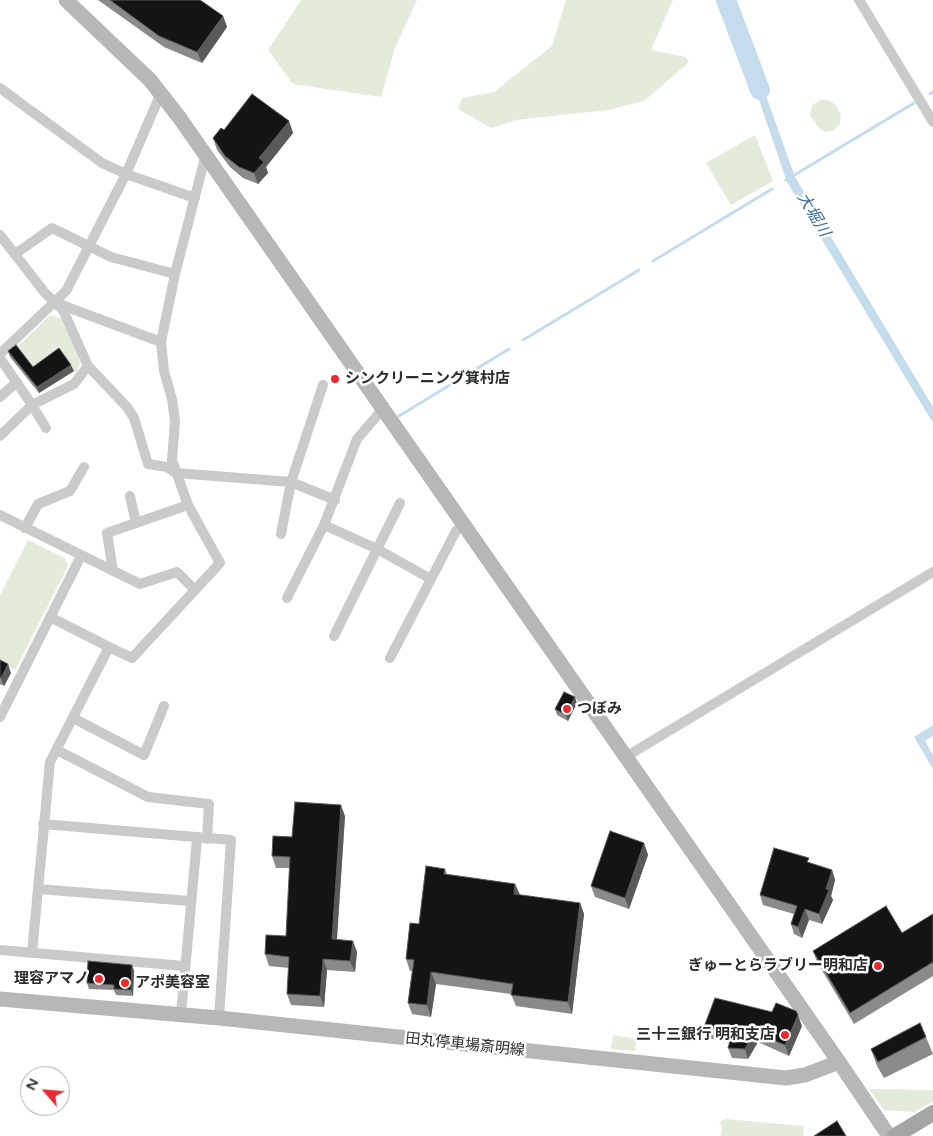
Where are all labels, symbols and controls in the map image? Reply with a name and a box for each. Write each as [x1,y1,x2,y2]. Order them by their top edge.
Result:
water label: 大堀川 [792,189,834,241]
place label: シンクリーニング箕村店 [345,370,510,388]
marker: シンクリーニング箕村店 [329,373,341,385]
place label: つぼみ [577,700,622,718]
marker: つぼみ [561,703,573,715]
place label: ぎゅーとらラブリー明和店 [688,957,868,975]
marker: ぎゅーとらラブリー明和店 [872,960,884,972]
place label: 理容アマノ [14,970,89,988]
marker: 理容アマノ [93,973,105,985]
place label: アポ美容室 [135,974,210,992]
marker: アポ美容室 [119,977,131,989]
place label: 三十三銀行 明和支店 [636,1026,775,1044]
marker: 三十三銀行 明和支店 [779,1029,791,1041]
street label: 田丸停車場斎明線 [404,1030,526,1060]
north arrow [20,1066,70,1116]
text: N [22,1076,42,1093]

